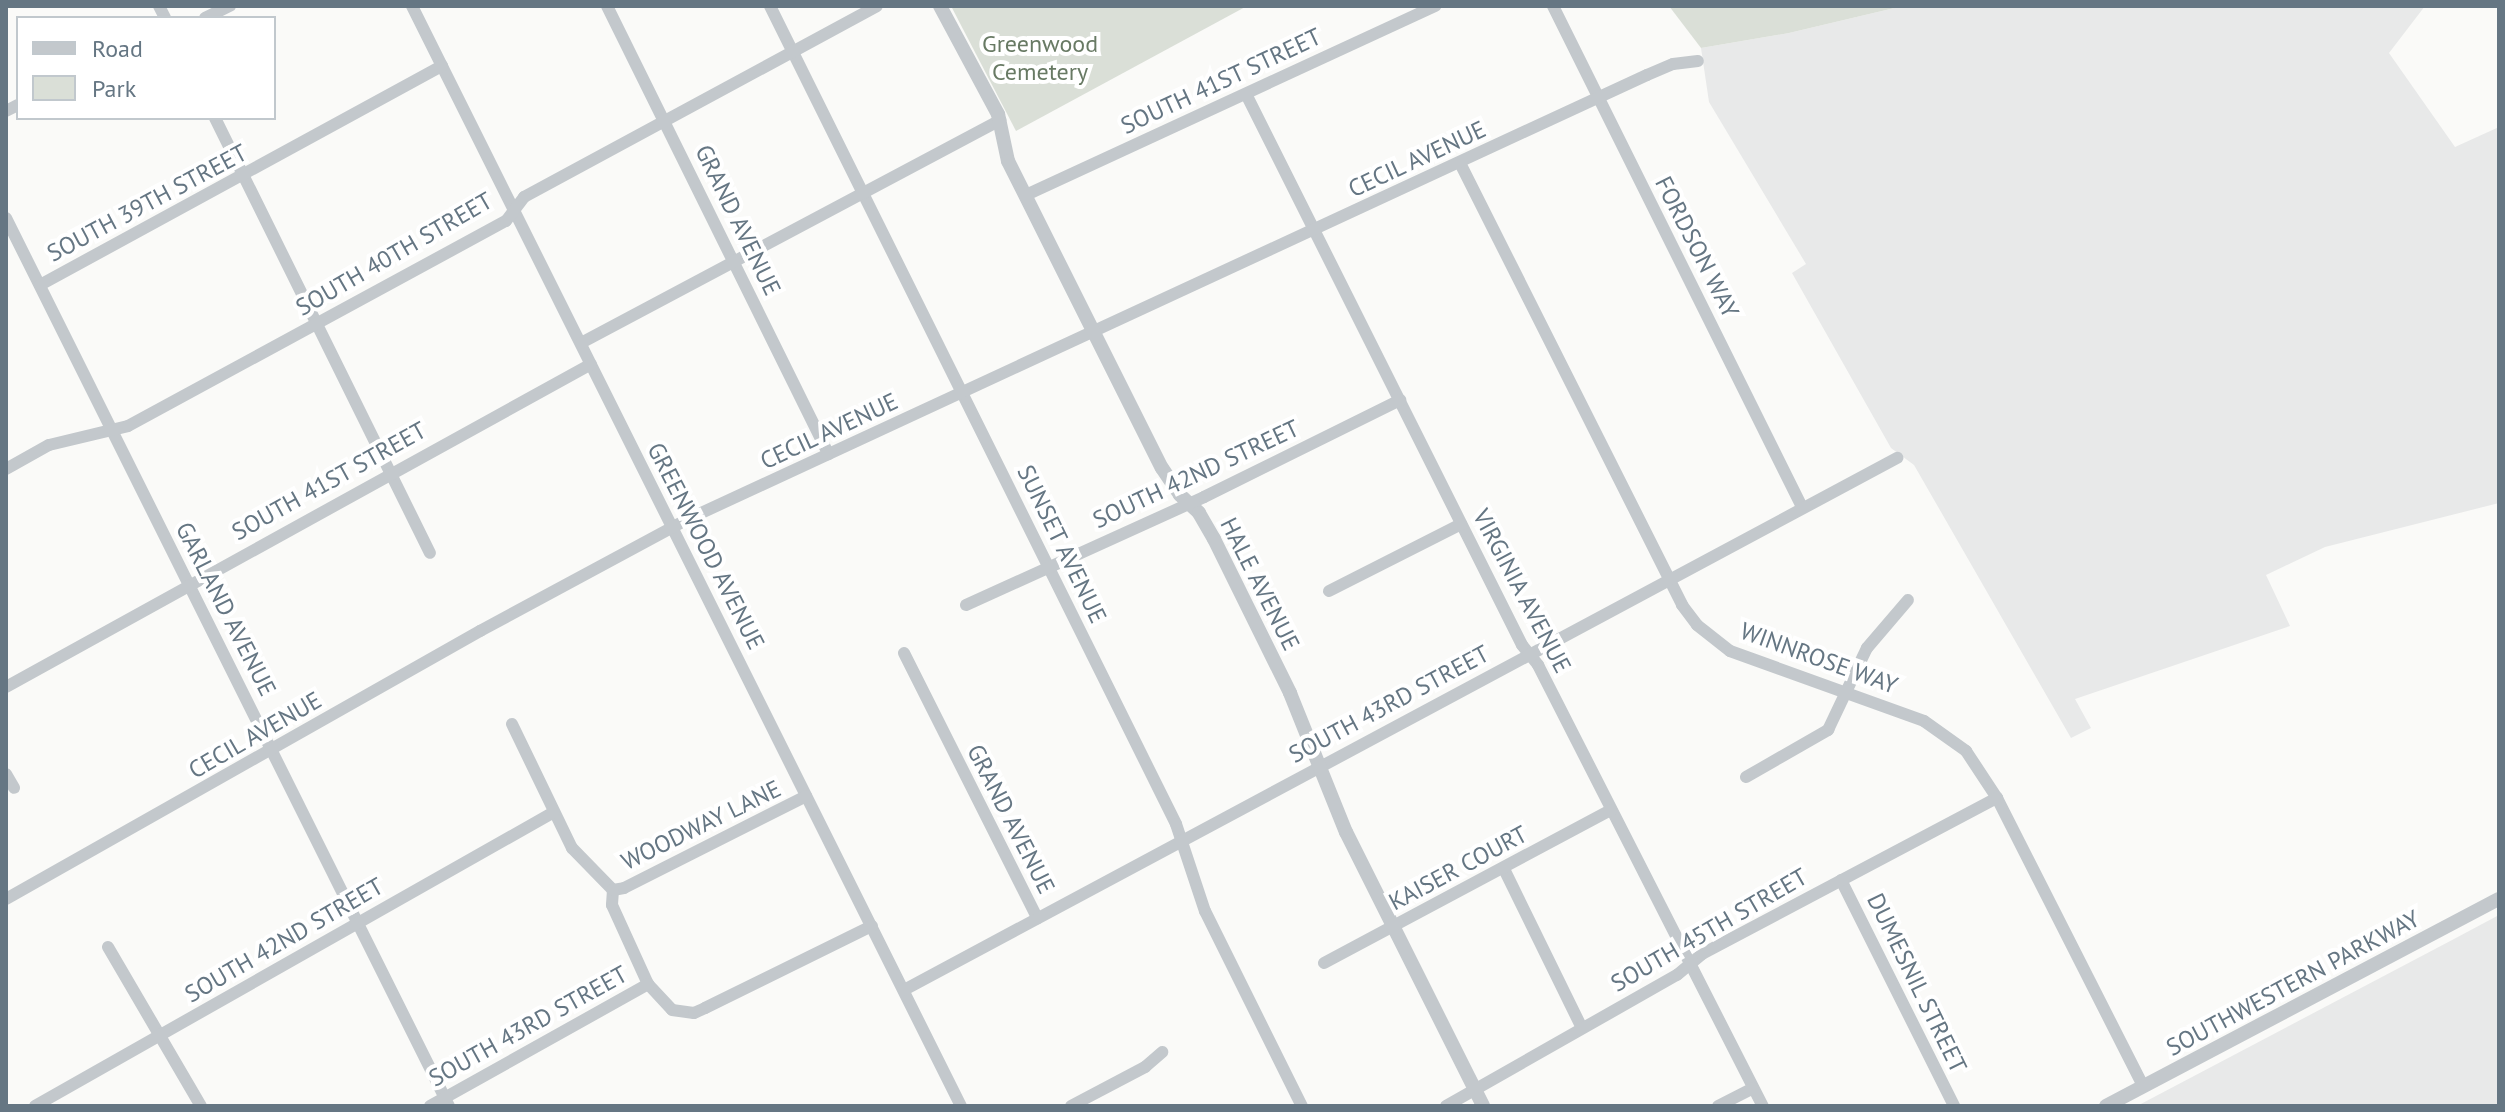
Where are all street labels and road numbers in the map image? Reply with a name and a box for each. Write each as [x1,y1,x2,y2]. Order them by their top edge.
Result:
street label: SOUTH 41ST STREET [1116,22,1326,140]
street label: CECIL AVENUE [1343,114,1491,204]
street label: SOUTH 39TH STREET [42,138,252,268]
street label: GRAND AVENUE [689,140,787,300]
street label: FORDSON WAY [1649,171,1745,323]
street label: SOUTH 40TH STREET [291,186,497,322]
street label: CECIL AVENUE [755,386,903,476]
street label: SOUTH 42ND STREET [1088,414,1304,534]
street label: SOUTH 41ST STREET [226,415,432,547]
street label: GREENWOOD AVENUE [641,437,771,655]
street label: SUNSET AVENUE [1011,459,1113,629]
street label: VIRGINIA AVENUE [1466,503,1578,679]
street label: HALE AVENUE [1214,512,1306,656]
street label: GARLAND AVENUE [170,517,282,701]
street label: WINNROSE WAY [1736,616,1902,700]
street label: SOUTH 43RD STREET [1284,639,1494,769]
street label: CECIL AVENUE [183,685,327,785]
street label: GRAND AVENUE [961,739,1061,899]
street label: WOODWAY LANE [616,774,786,876]
street label: KAISER COURT [1384,819,1532,917]
street label: SOUTH 45TH STREET [1606,862,1812,998]
street label: SOUTH 42ND STREET [180,871,388,1009]
street label: DUMESNIL STREET [1861,888,1973,1078]
street label: SOUTHWESTERN PARKWAY [2161,904,2425,1062]
street label: SOUTH 43RD STREET [424,959,632,1093]

